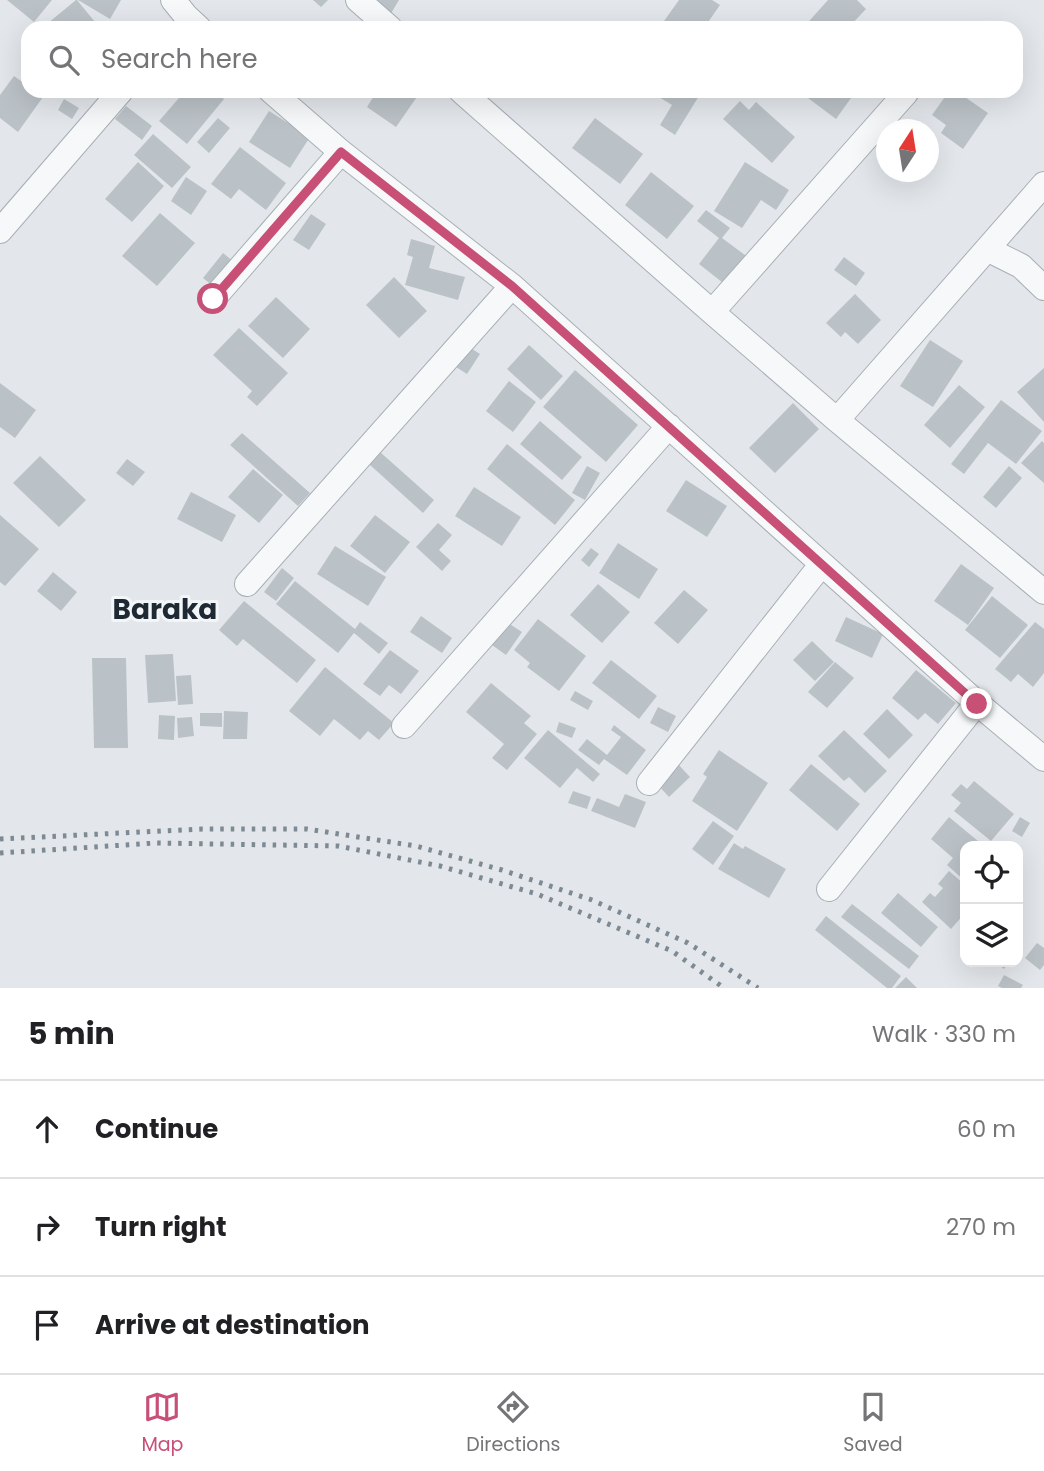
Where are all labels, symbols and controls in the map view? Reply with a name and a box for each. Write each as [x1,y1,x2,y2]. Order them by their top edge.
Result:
search box [21,21,1023,98]
icon: search [45,41,83,79]
text: Search here [101,41,258,77]
north arrow [876,119,939,182]
route start [197,283,228,314]
district label: Baraka [113,590,217,629]
route end [961,688,992,719]
map controls [960,841,1023,967]
button: locate [960,841,1023,904]
button: layers [960,904,1023,967]
text: 5 min [28,1012,115,1055]
text: Walk · 330 m [872,1018,1016,1050]
icon: ahead [28,1110,66,1148]
text: Continue [95,1111,218,1147]
text: 60 m [957,1113,1016,1145]
icon: right [28,1208,66,1246]
text: Turn right [95,1209,227,1245]
text: 270 m [946,1211,1016,1243]
icon: arrive [28,1306,66,1344]
text: Arrive at destination [95,1307,370,1343]
tab: Map [141,1388,183,1459]
tab: Directions [466,1388,561,1459]
tab: Saved [843,1388,903,1459]

